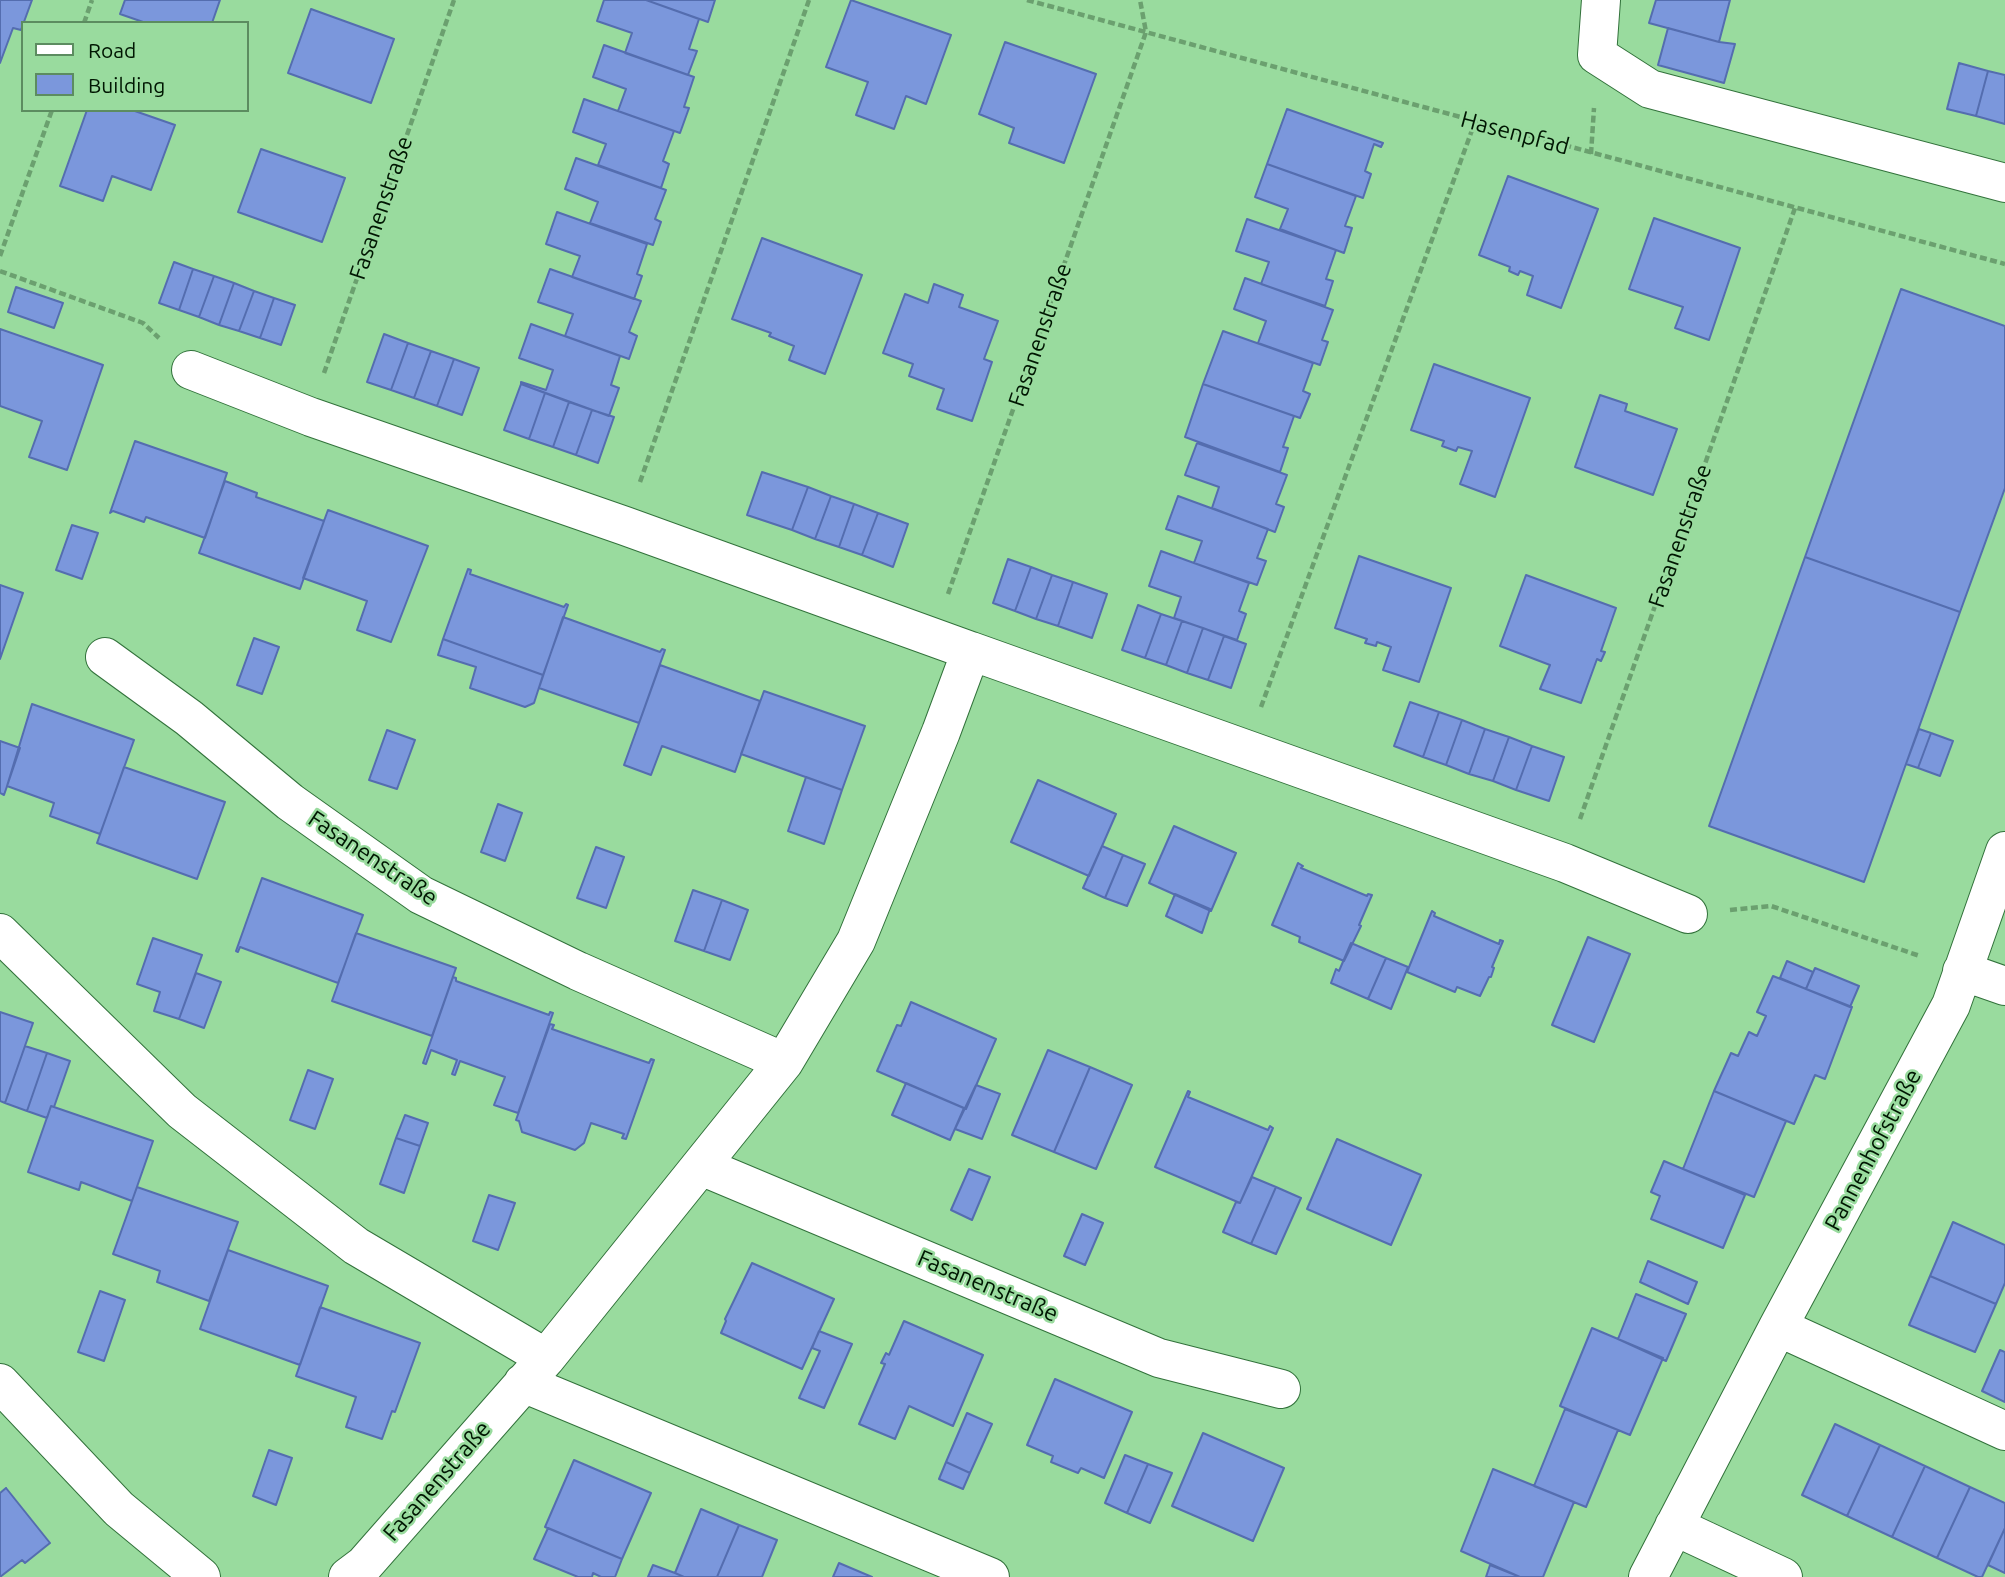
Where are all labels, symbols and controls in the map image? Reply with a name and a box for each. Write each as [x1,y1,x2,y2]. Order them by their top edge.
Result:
legend [21,21,248,112]
text: Road [88,38,136,62]
text: Building [88,73,165,97]
street label: Hasenpfad [1458,105,1572,161]
street label: Fasanenstraße [344,133,418,283]
street label: Fasanenstraße [1003,260,1077,410]
street label: Fasanenstraße [1643,461,1717,611]
street label: Fasanenstraße [303,805,443,911]
street label: Pannenhofstraße [1819,1065,1927,1235]
street label: Fasanenstraße [914,1244,1062,1328]
street label: Fasanenstraße [377,1415,497,1547]

